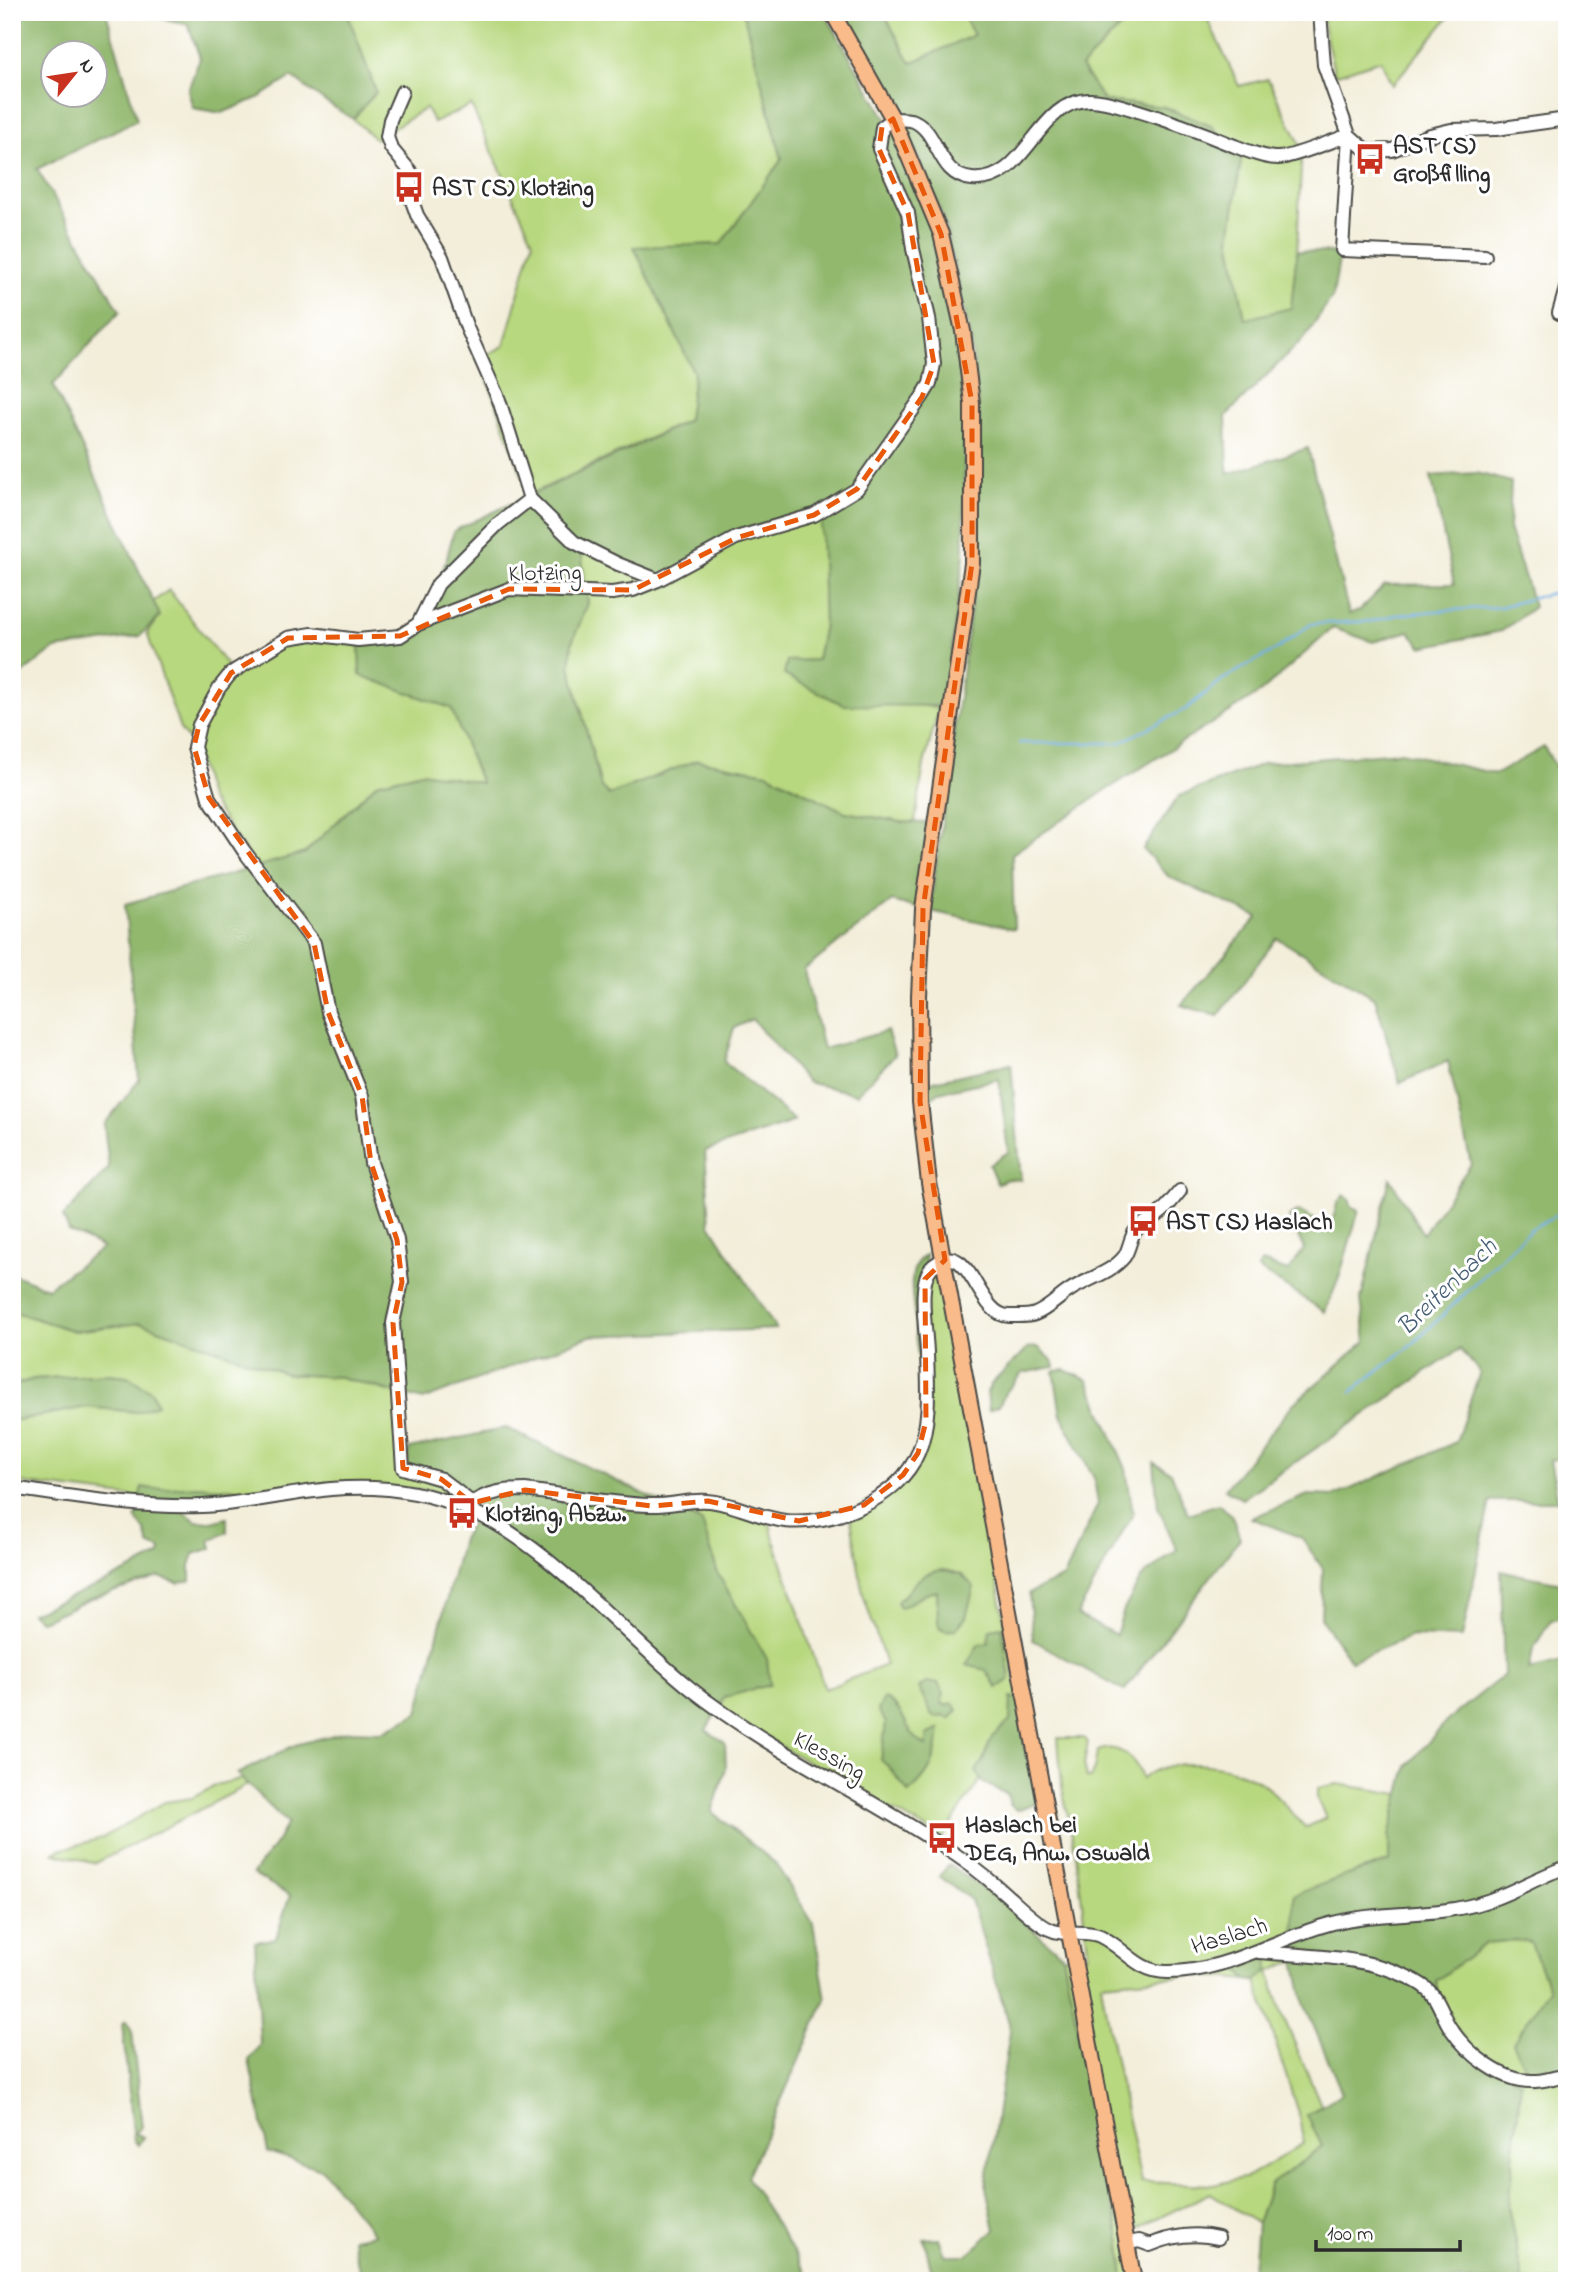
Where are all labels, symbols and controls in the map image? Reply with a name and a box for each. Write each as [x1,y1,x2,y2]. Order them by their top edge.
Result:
north arrow [38,38,108,108]
text: N [72,54,102,79]
place label: AST (S) Großfilling [1393,130,1490,194]
bus stop icon: AST (S) Großfilling [1353,142,1387,176]
bus stop icon: AST (S) Klotzing [392,170,426,204]
place label: AST (S) Klotzing [432,172,594,208]
street label: Klotzing [508,556,582,593]
bus stop icon: AST (S) Haslach [1126,1204,1160,1238]
place label: AST (S) Haslach [1166,1206,1333,1241]
water label: Breitenbach [1389,1230,1507,1346]
bus stop icon: Klotzing, Abzw. [445,1496,479,1530]
place label: Klotzing, Abzw. [485,1498,627,1534]
street label: Klessing [786,1723,871,1791]
place label: Haslach bei DEG, Anw. Oswald [964,1809,1150,1872]
bus stop icon: Haslach bei DEG, Anw. Oswald [925,1821,959,1855]
street label: Haslach [1187,1909,1272,1966]
scale bar [1316,2209,1460,2253]
text: 100 m [1327,2220,1373,2250]

